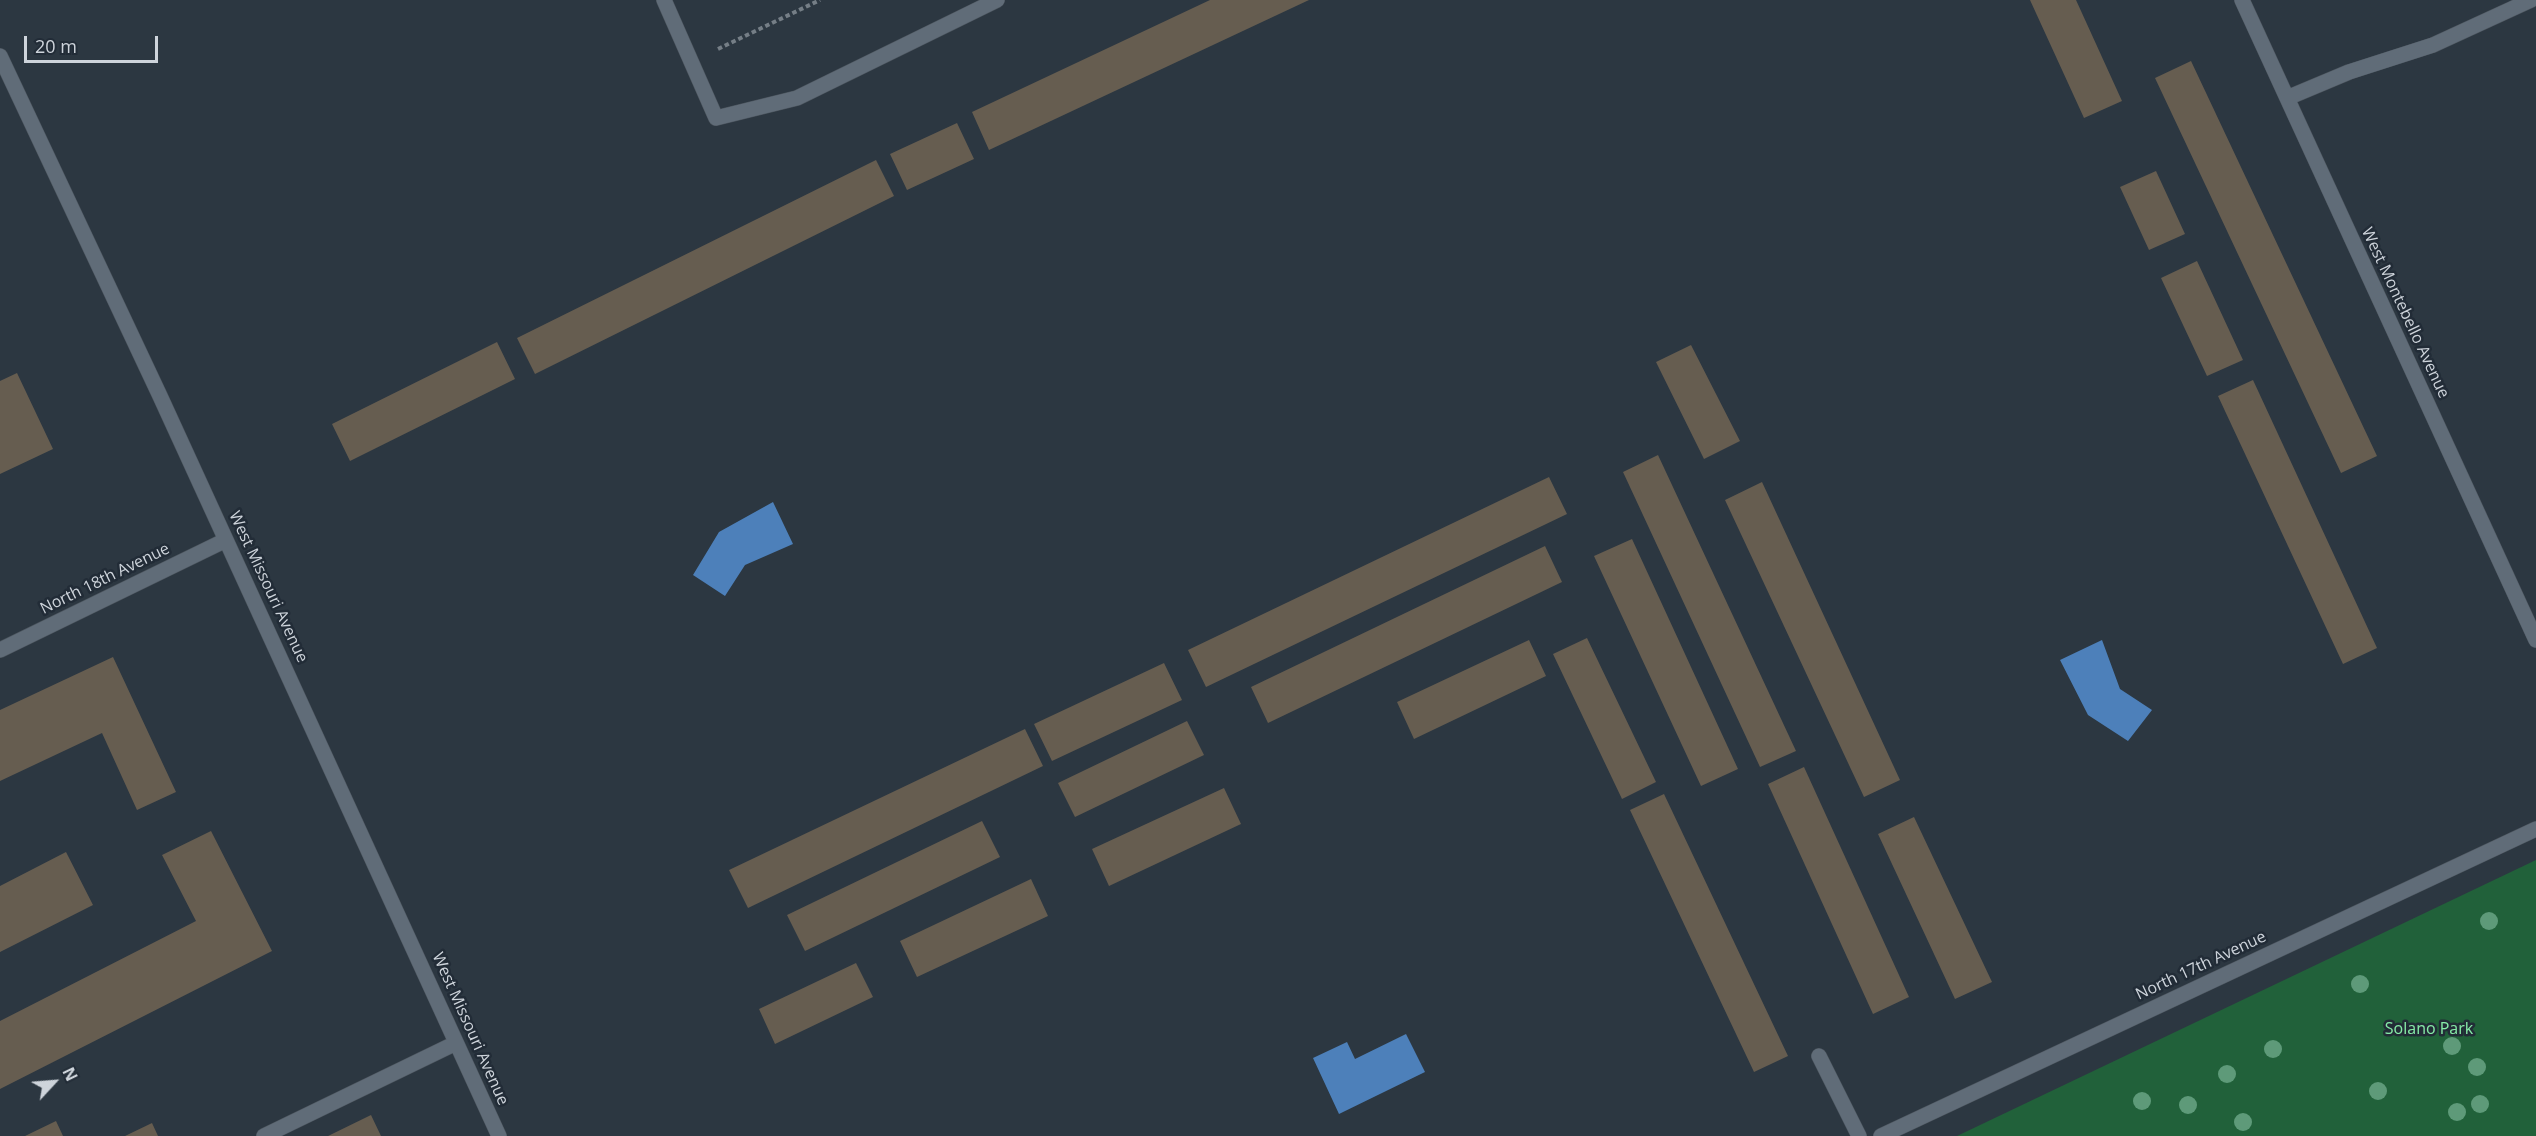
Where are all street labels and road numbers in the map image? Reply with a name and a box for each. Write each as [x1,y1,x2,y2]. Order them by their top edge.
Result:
street label: West Montebello Avenue [2357,225,2453,401]
street label: West Missouri Avenue [224,508,312,666]
street label: North 18th Avenue [37,539,173,619]
street label: North 17th Avenue [2133,927,2269,1005]
street label: West Missouri Avenue [428,950,512,1108]

